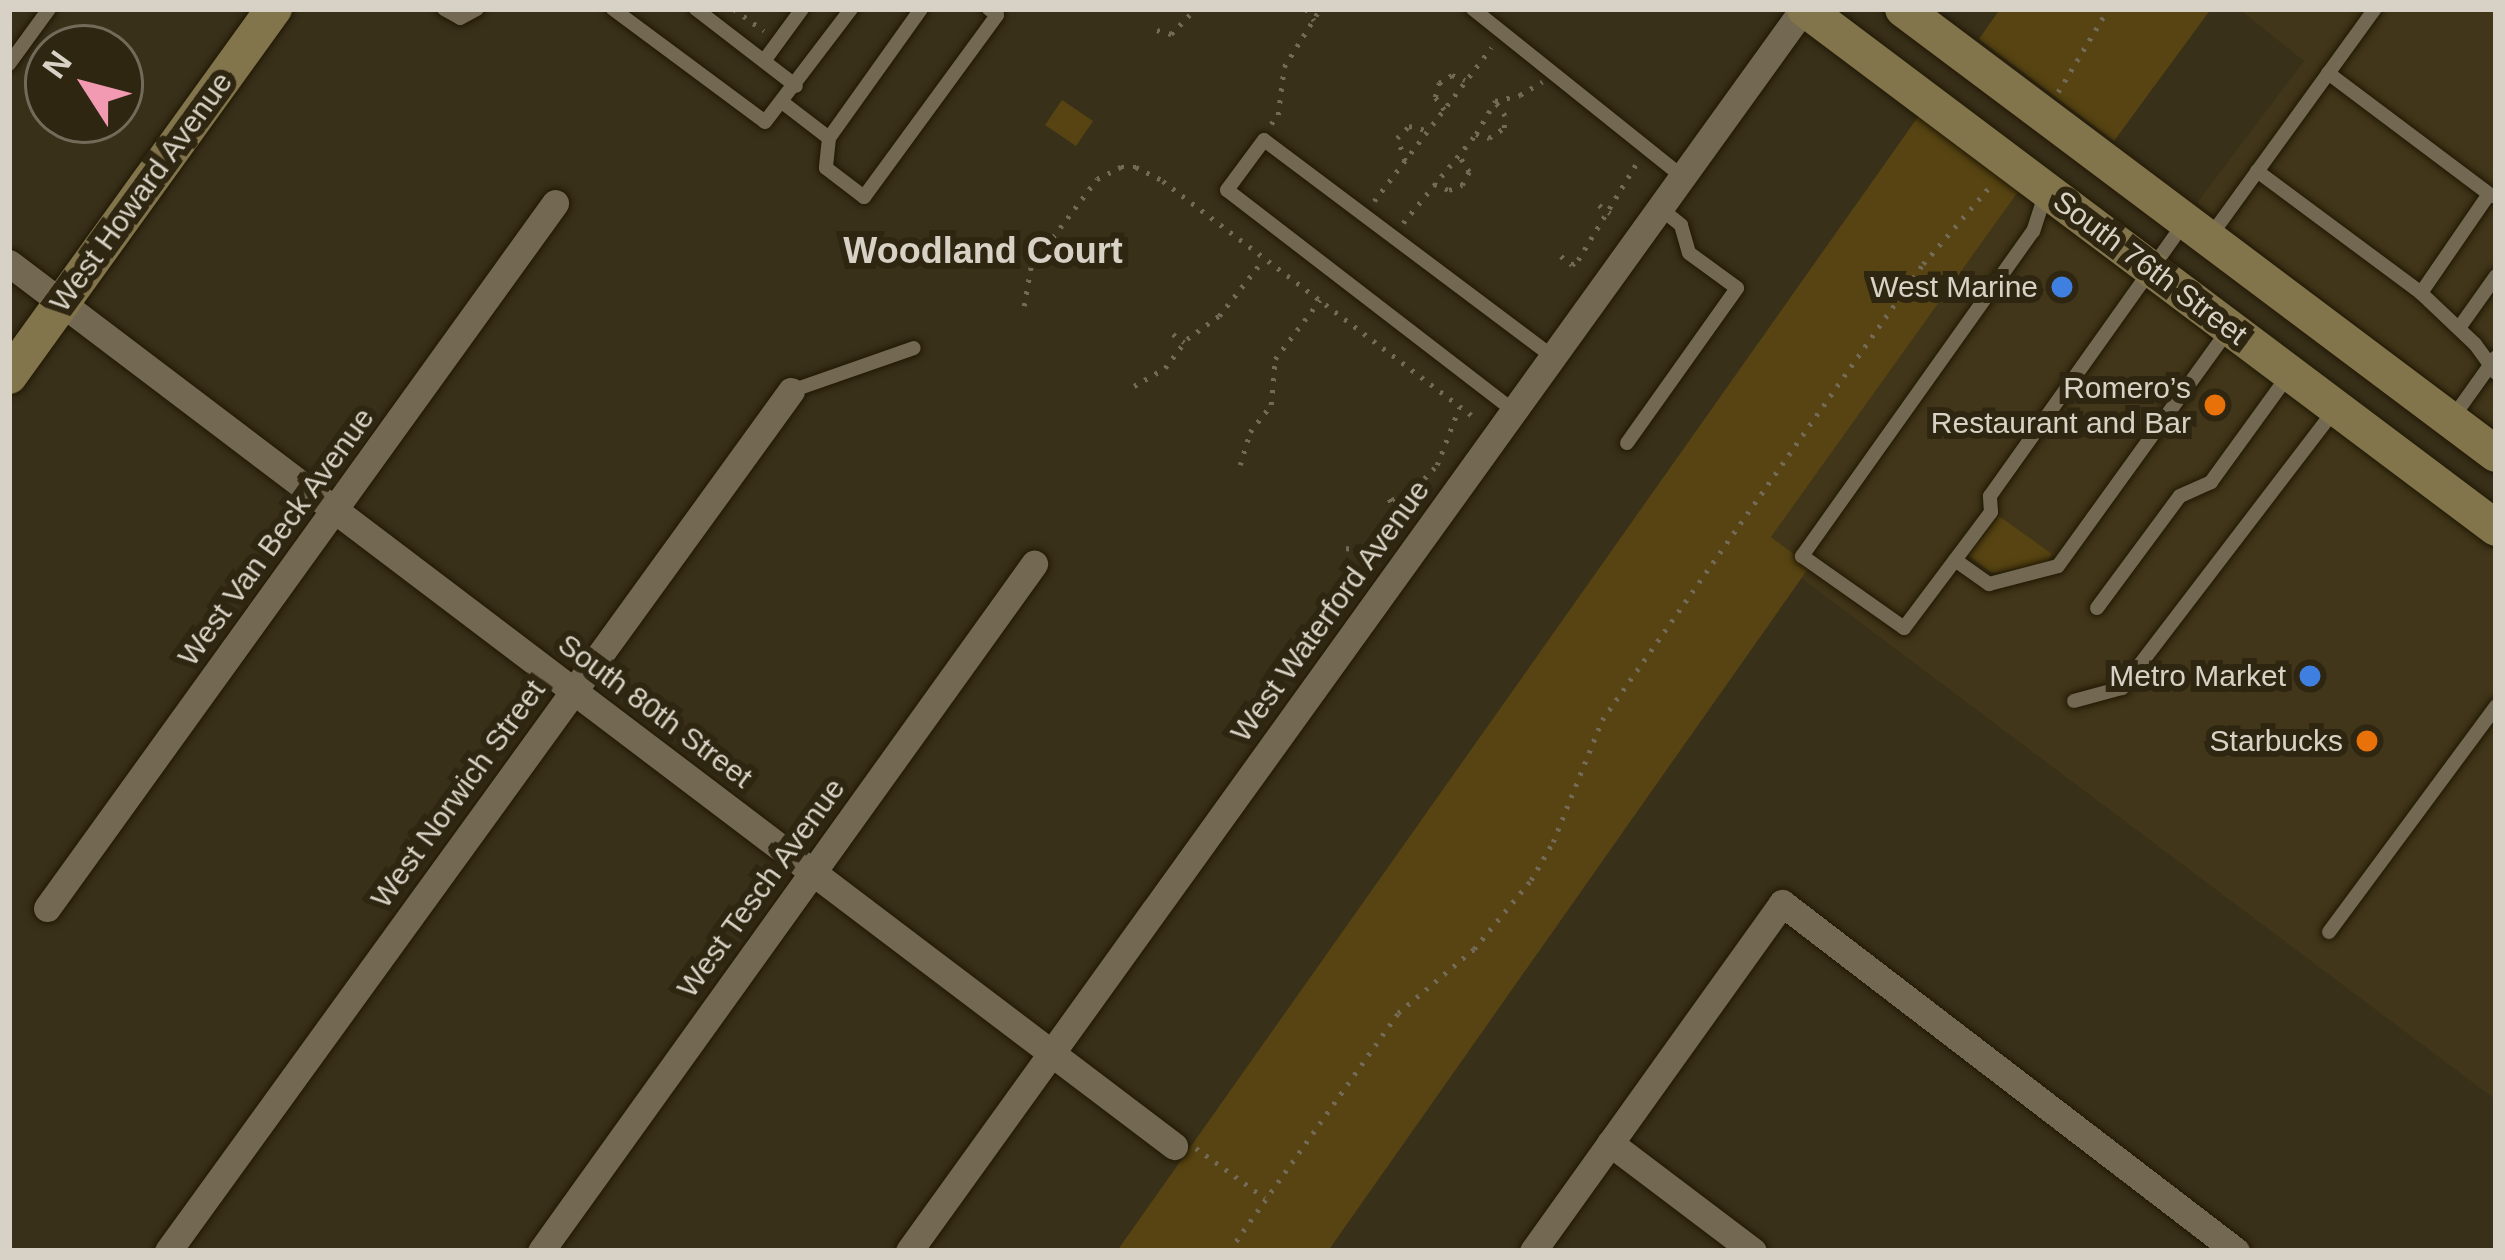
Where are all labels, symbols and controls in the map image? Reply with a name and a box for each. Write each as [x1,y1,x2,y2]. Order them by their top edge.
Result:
north arrow [24,24,144,144]
text: N [35,44,79,85]
street label: West Howard Avenue [41,64,241,320]
street label: South 76th Street [2046,183,2254,353]
district label: Woodland Court [843,229,1123,273]
place label: West Marine [1870,269,2038,305]
marker: West Marine [2049,274,2075,300]
place label: Romero’s Restaurant and Bar [1931,370,2191,440]
marker: Romero’s Restaurant and Bar [2202,392,2228,418]
street label: West Van Beck Avenue [170,400,382,674]
street label: West Waterford Avenue [1222,472,1438,750]
street label: South 80th Street [551,626,759,796]
place label: Metro Market [2109,658,2286,694]
marker: Metro Market [2297,663,2323,689]
street label: West Norwich Street [363,673,553,915]
place label: Starbucks [2210,723,2343,759]
marker: Starbucks [2354,728,2380,754]
street label: West Tesch Avenue [669,771,853,1005]

